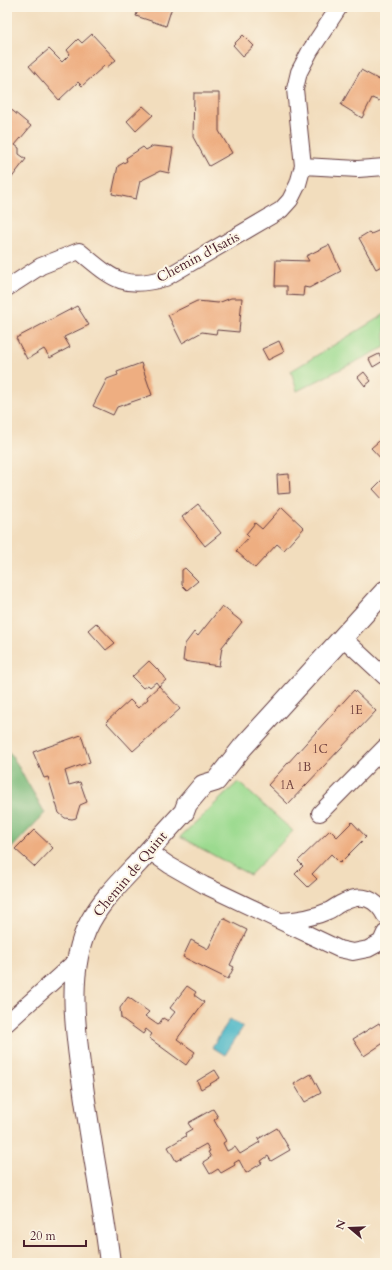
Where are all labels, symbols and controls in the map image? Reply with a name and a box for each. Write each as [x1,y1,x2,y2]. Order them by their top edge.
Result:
street label: Chemin d'Isatis [153,227,243,287]
house number: 1E [349,702,363,718]
house number: 1C [312,741,328,757]
house number: 1B [297,759,311,775]
house number: 1A [280,777,295,793]
street label: Chemin de Quint [89,827,172,921]
north arrow [330,1208,370,1248]
text: N [332,1218,350,1232]
scale bar [24,1222,86,1248]
text: 20 m [30,1228,57,1244]

